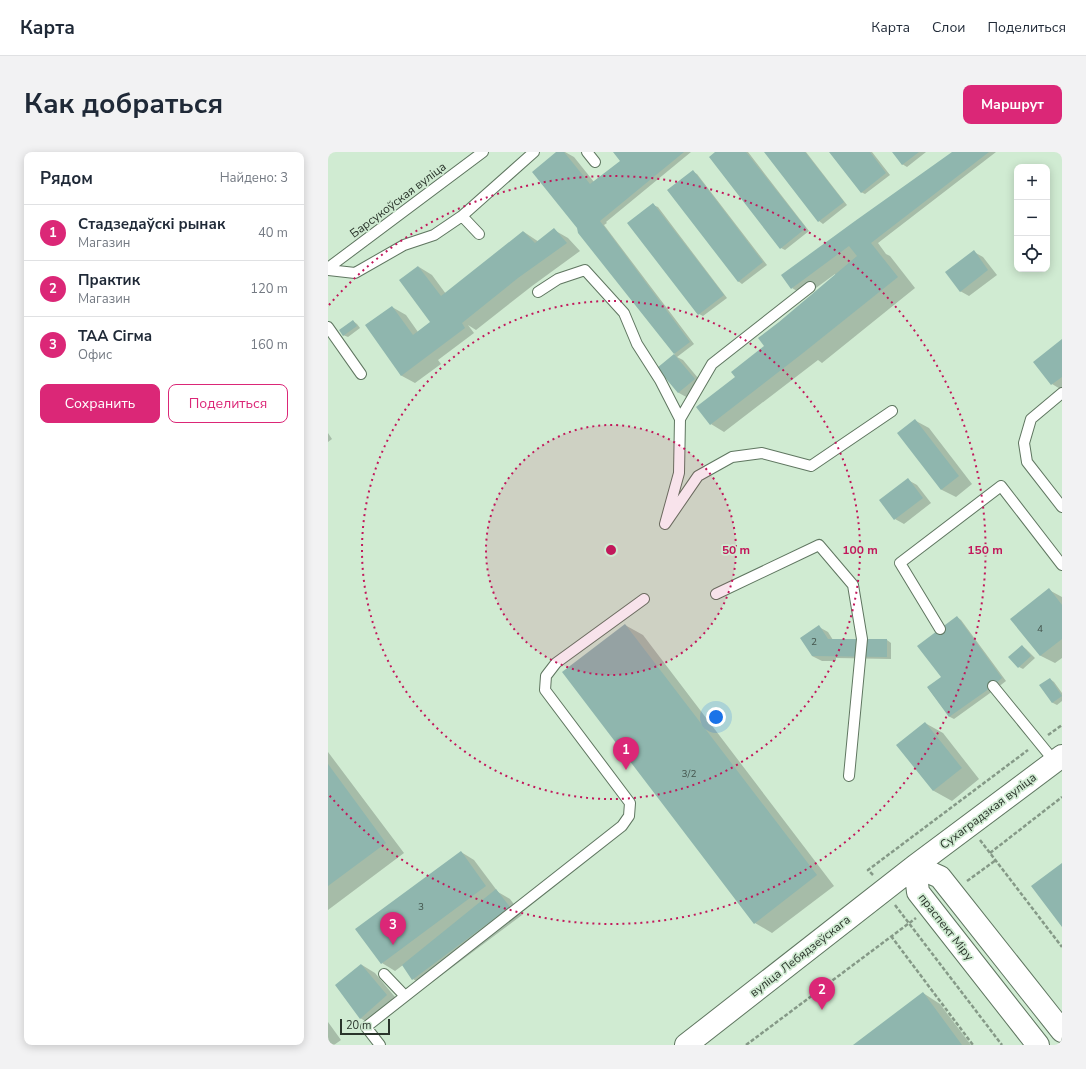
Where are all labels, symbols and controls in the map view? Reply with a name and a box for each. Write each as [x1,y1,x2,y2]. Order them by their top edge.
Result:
text: Карта [20,15,75,41]
text: Карта [871,18,910,37]
text: Слои [932,18,966,37]
text: Поделиться [988,18,1066,37]
text: Как добраться [24,85,223,123]
button: Маршрут [963,85,1062,124]
street label: Барсукоўская вуліца [347,159,449,241]
map controls [1014,164,1050,272]
button: + [1014,164,1050,200]
text: Рядом [40,167,93,190]
text: Найдено: 3 [220,169,288,187]
button: − [1014,200,1050,236]
text: Стадзедаўскі рынак [78,214,225,234]
text: 1 [49,224,57,242]
text: 40 m [258,224,288,242]
text: Магазин [78,234,130,252]
button: locate [1014,236,1050,272]
text: Практик [78,270,140,290]
text: 2 [49,280,57,298]
text: 120 m [250,280,288,298]
text: Магазин [78,290,130,308]
text: ТАА Сігма [78,326,152,346]
text: 3 [49,336,57,354]
text: 160 m [250,336,288,354]
text: Офис [78,346,112,364]
button: Сохранить [40,384,160,423]
button: Поделиться [168,384,288,423]
text: 50 m [722,542,750,558]
text: 100 m [842,542,878,558]
text: 150 m [967,542,1003,558]
centre of rings [604,543,618,557]
house number: 4 [1037,622,1043,636]
house number: 2 [811,635,817,649]
your location [706,707,726,727]
pin: 1 [613,737,639,770]
house number: 3/2 [682,767,696,781]
street label: Сухаградзкая вуліца [936,769,1040,853]
street label: праспект Міру [915,890,978,964]
house number: 3 [418,900,424,914]
pin: 3 [380,912,406,945]
street label: вуліца Лебядзеўскага [746,912,854,1000]
pin: 2 [809,977,835,1010]
scale bar [340,1017,390,1036]
text: 20 m [346,1018,371,1033]

